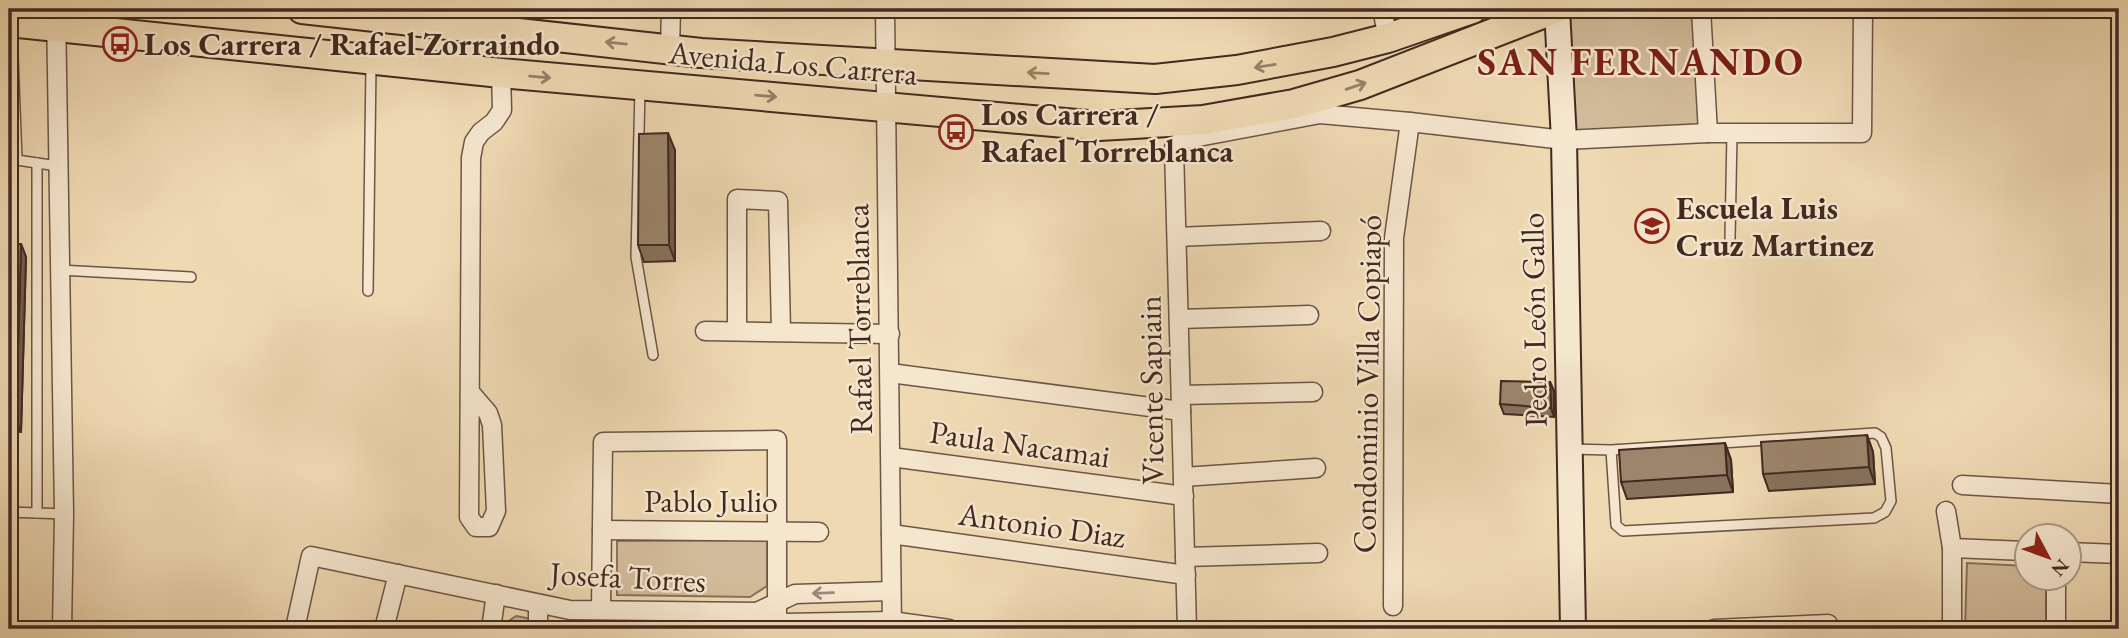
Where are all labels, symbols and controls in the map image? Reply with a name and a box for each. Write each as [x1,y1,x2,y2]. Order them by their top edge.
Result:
place label: Los Carrera / Rafael Zorraindo [144,23,560,65]
bus stop icon: Los Carrera / Rafael Zorraindo [101,25,139,63]
street label: Avenida Los Carrera [666,31,919,95]
one-way arrow [605,36,628,49]
district label: SAN FERNANDO [1477,37,1805,86]
one-way arrow [1254,59,1277,72]
one-way arrow [1027,66,1050,79]
one-way arrow [528,71,550,84]
one-way arrow [1344,79,1366,91]
one-way arrow [755,90,777,103]
place label: Los Carrera / Rafael Torreblanca [981,93,1234,172]
bus stop icon: Los Carrera / Rafael Torreblanca [937,113,975,151]
place label: Escuela Luis Cruz Martinez [1676,187,1874,266]
street label: Rafael Torreblanca [836,203,882,435]
school or university icon: Escuela Luis Cruz Martinez [1633,207,1671,245]
street label: Pedro León Gallo [1511,212,1557,428]
street label: Condominio Villa Copiapó [1343,214,1391,554]
street label: Vicente Sapiain [1128,295,1174,485]
street label: Paula Nacamai [927,411,1113,477]
street label: Pablo Julio [644,480,778,522]
street label: Antonio Diaz [955,492,1128,557]
north arrow [2012,522,2082,592]
street label: Josefa Torres [546,552,707,602]
text: N [2046,554,2075,582]
one-way arrow [812,587,835,600]

